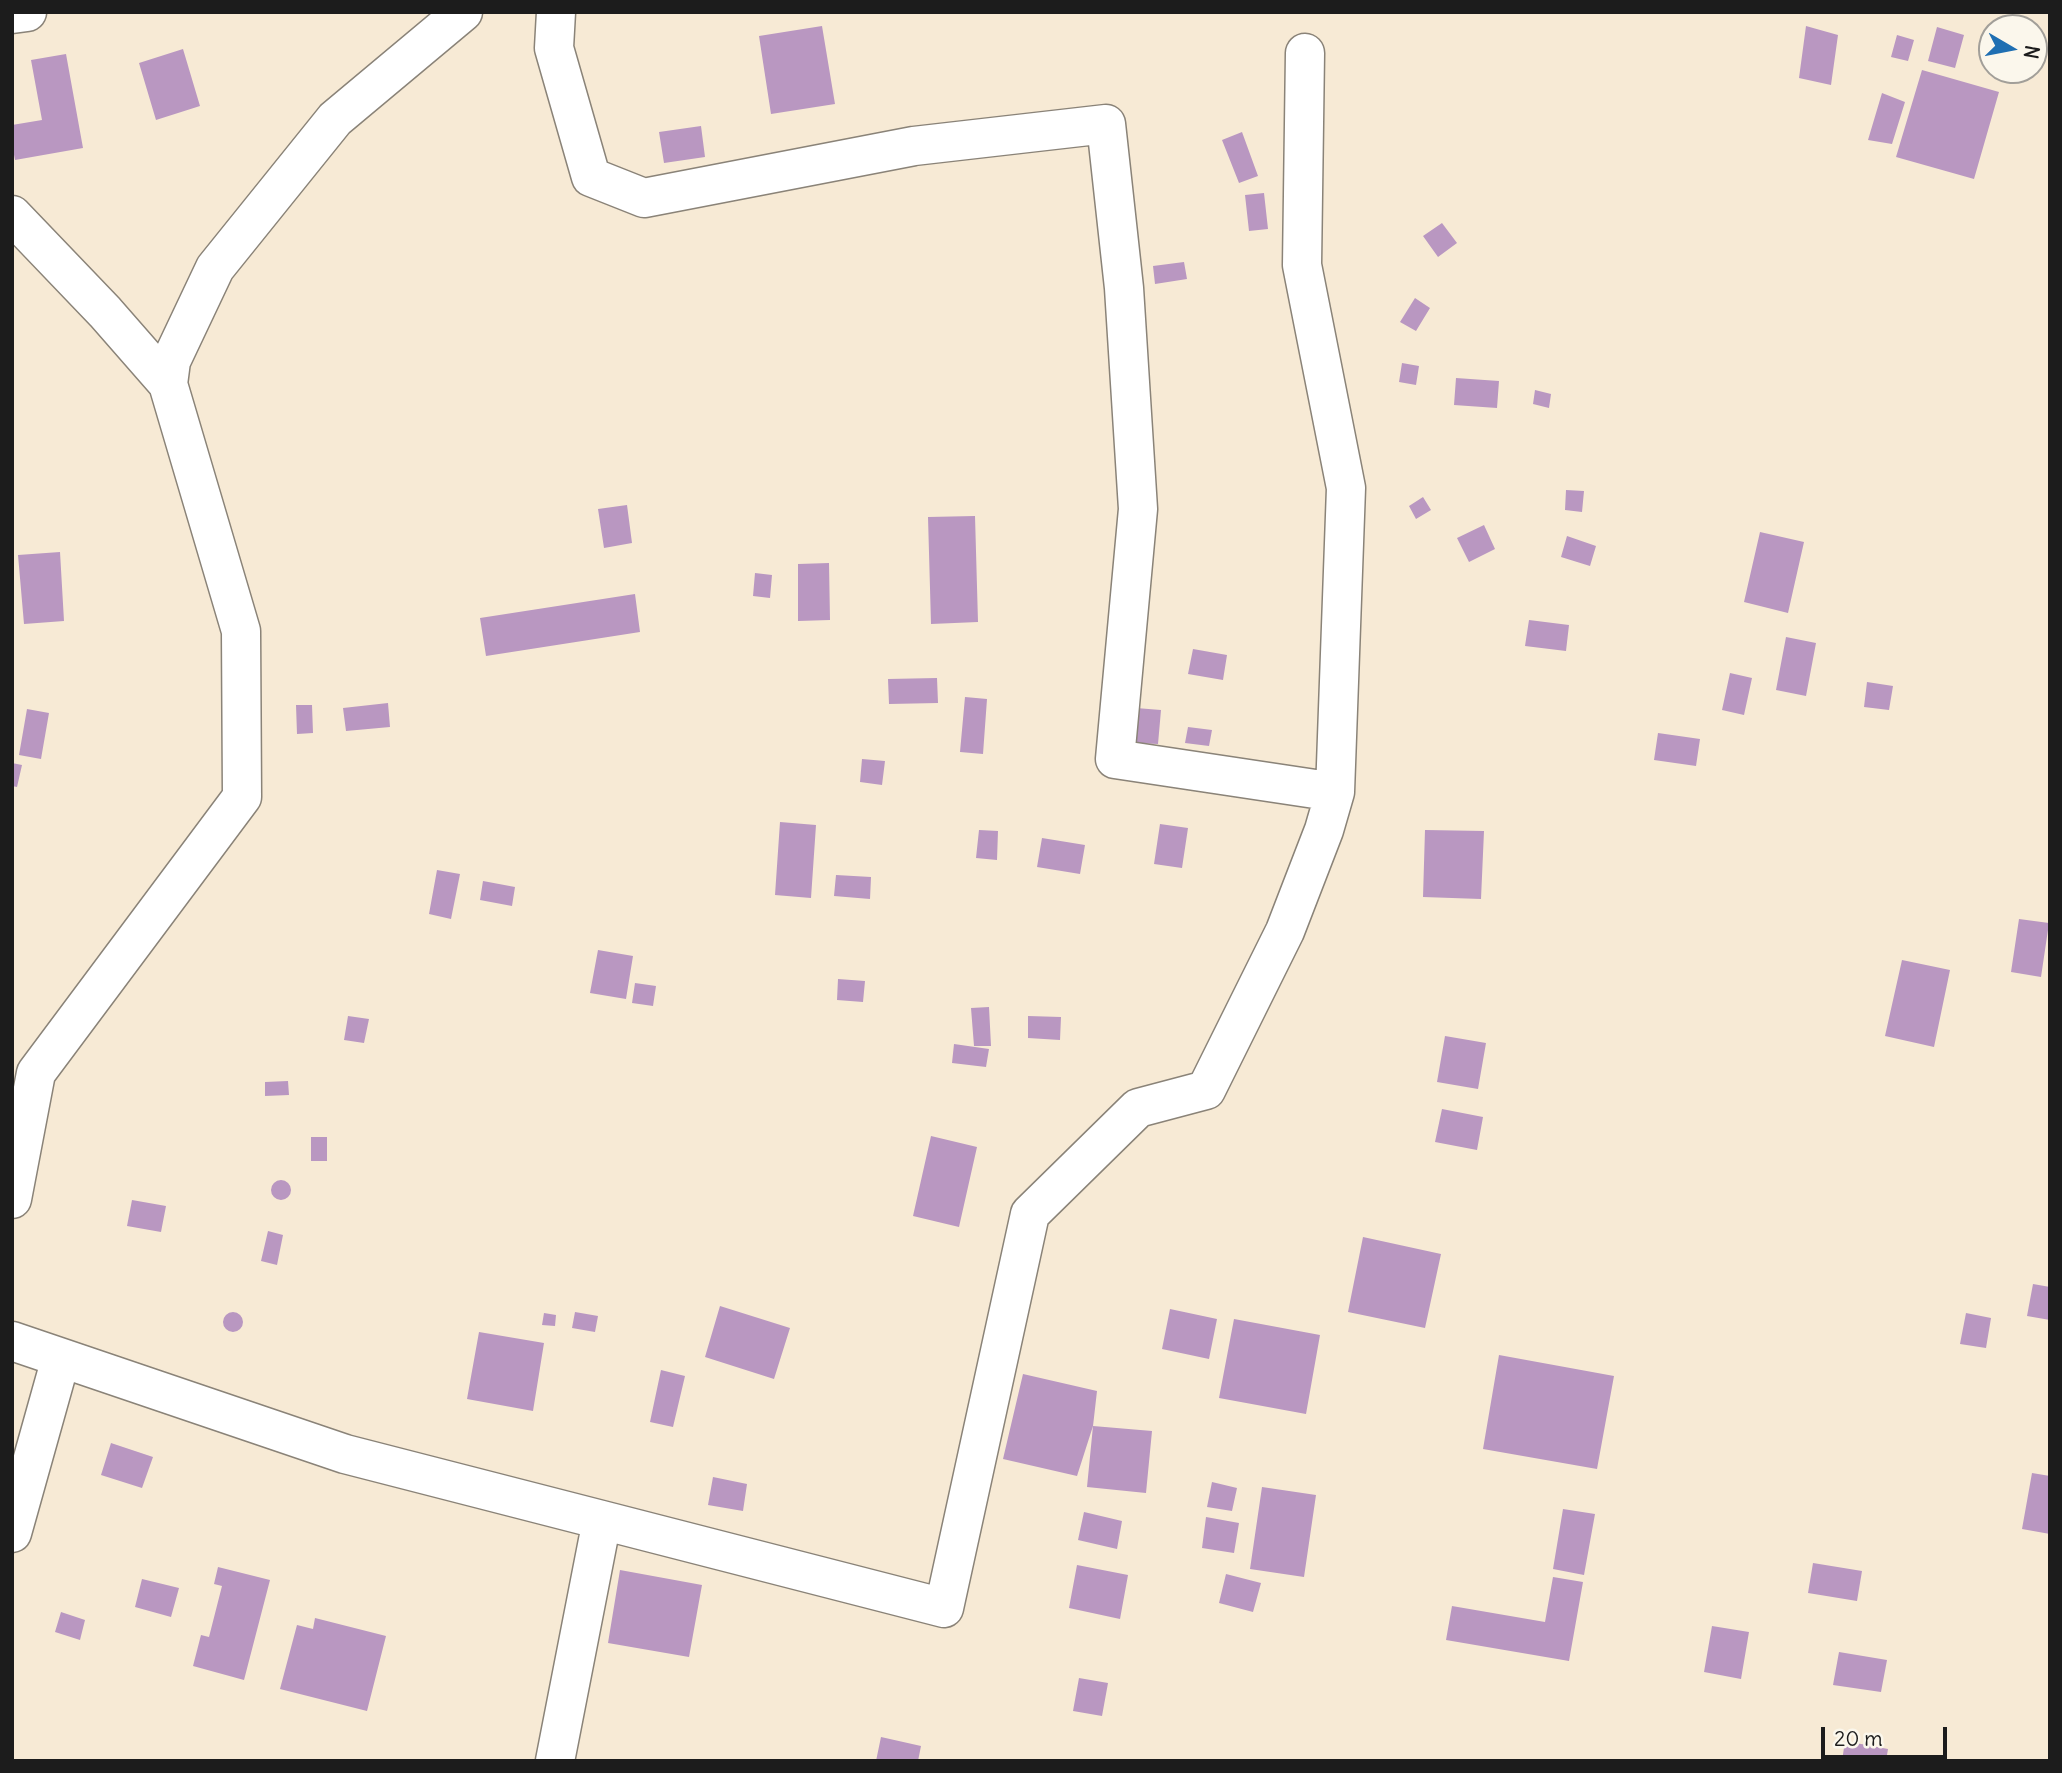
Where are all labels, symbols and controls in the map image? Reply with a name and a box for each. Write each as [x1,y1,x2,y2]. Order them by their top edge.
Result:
north arrow [1978,14,2048,84]
text: N [2019,44,2045,61]
scale bar [1824,1714,1950,1758]
text: 20 m [1834,1725,1883,1752]

